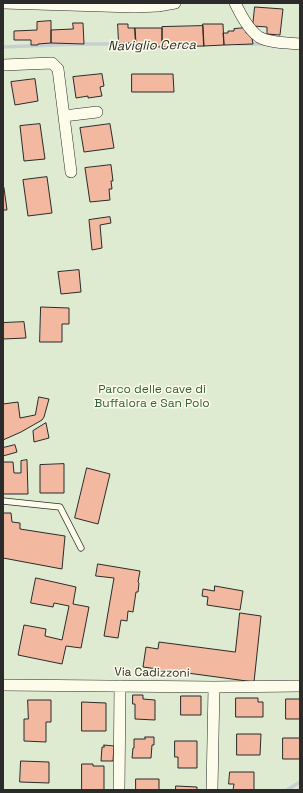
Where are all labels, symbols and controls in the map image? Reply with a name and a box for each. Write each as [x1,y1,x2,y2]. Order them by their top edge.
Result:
water label: Naviglio Cerca [108,37,196,55]
park label: Parco delle cave di Buffalora e San Polo [94,383,210,411]
street label: Via Cadizzoni [114,665,190,681]

